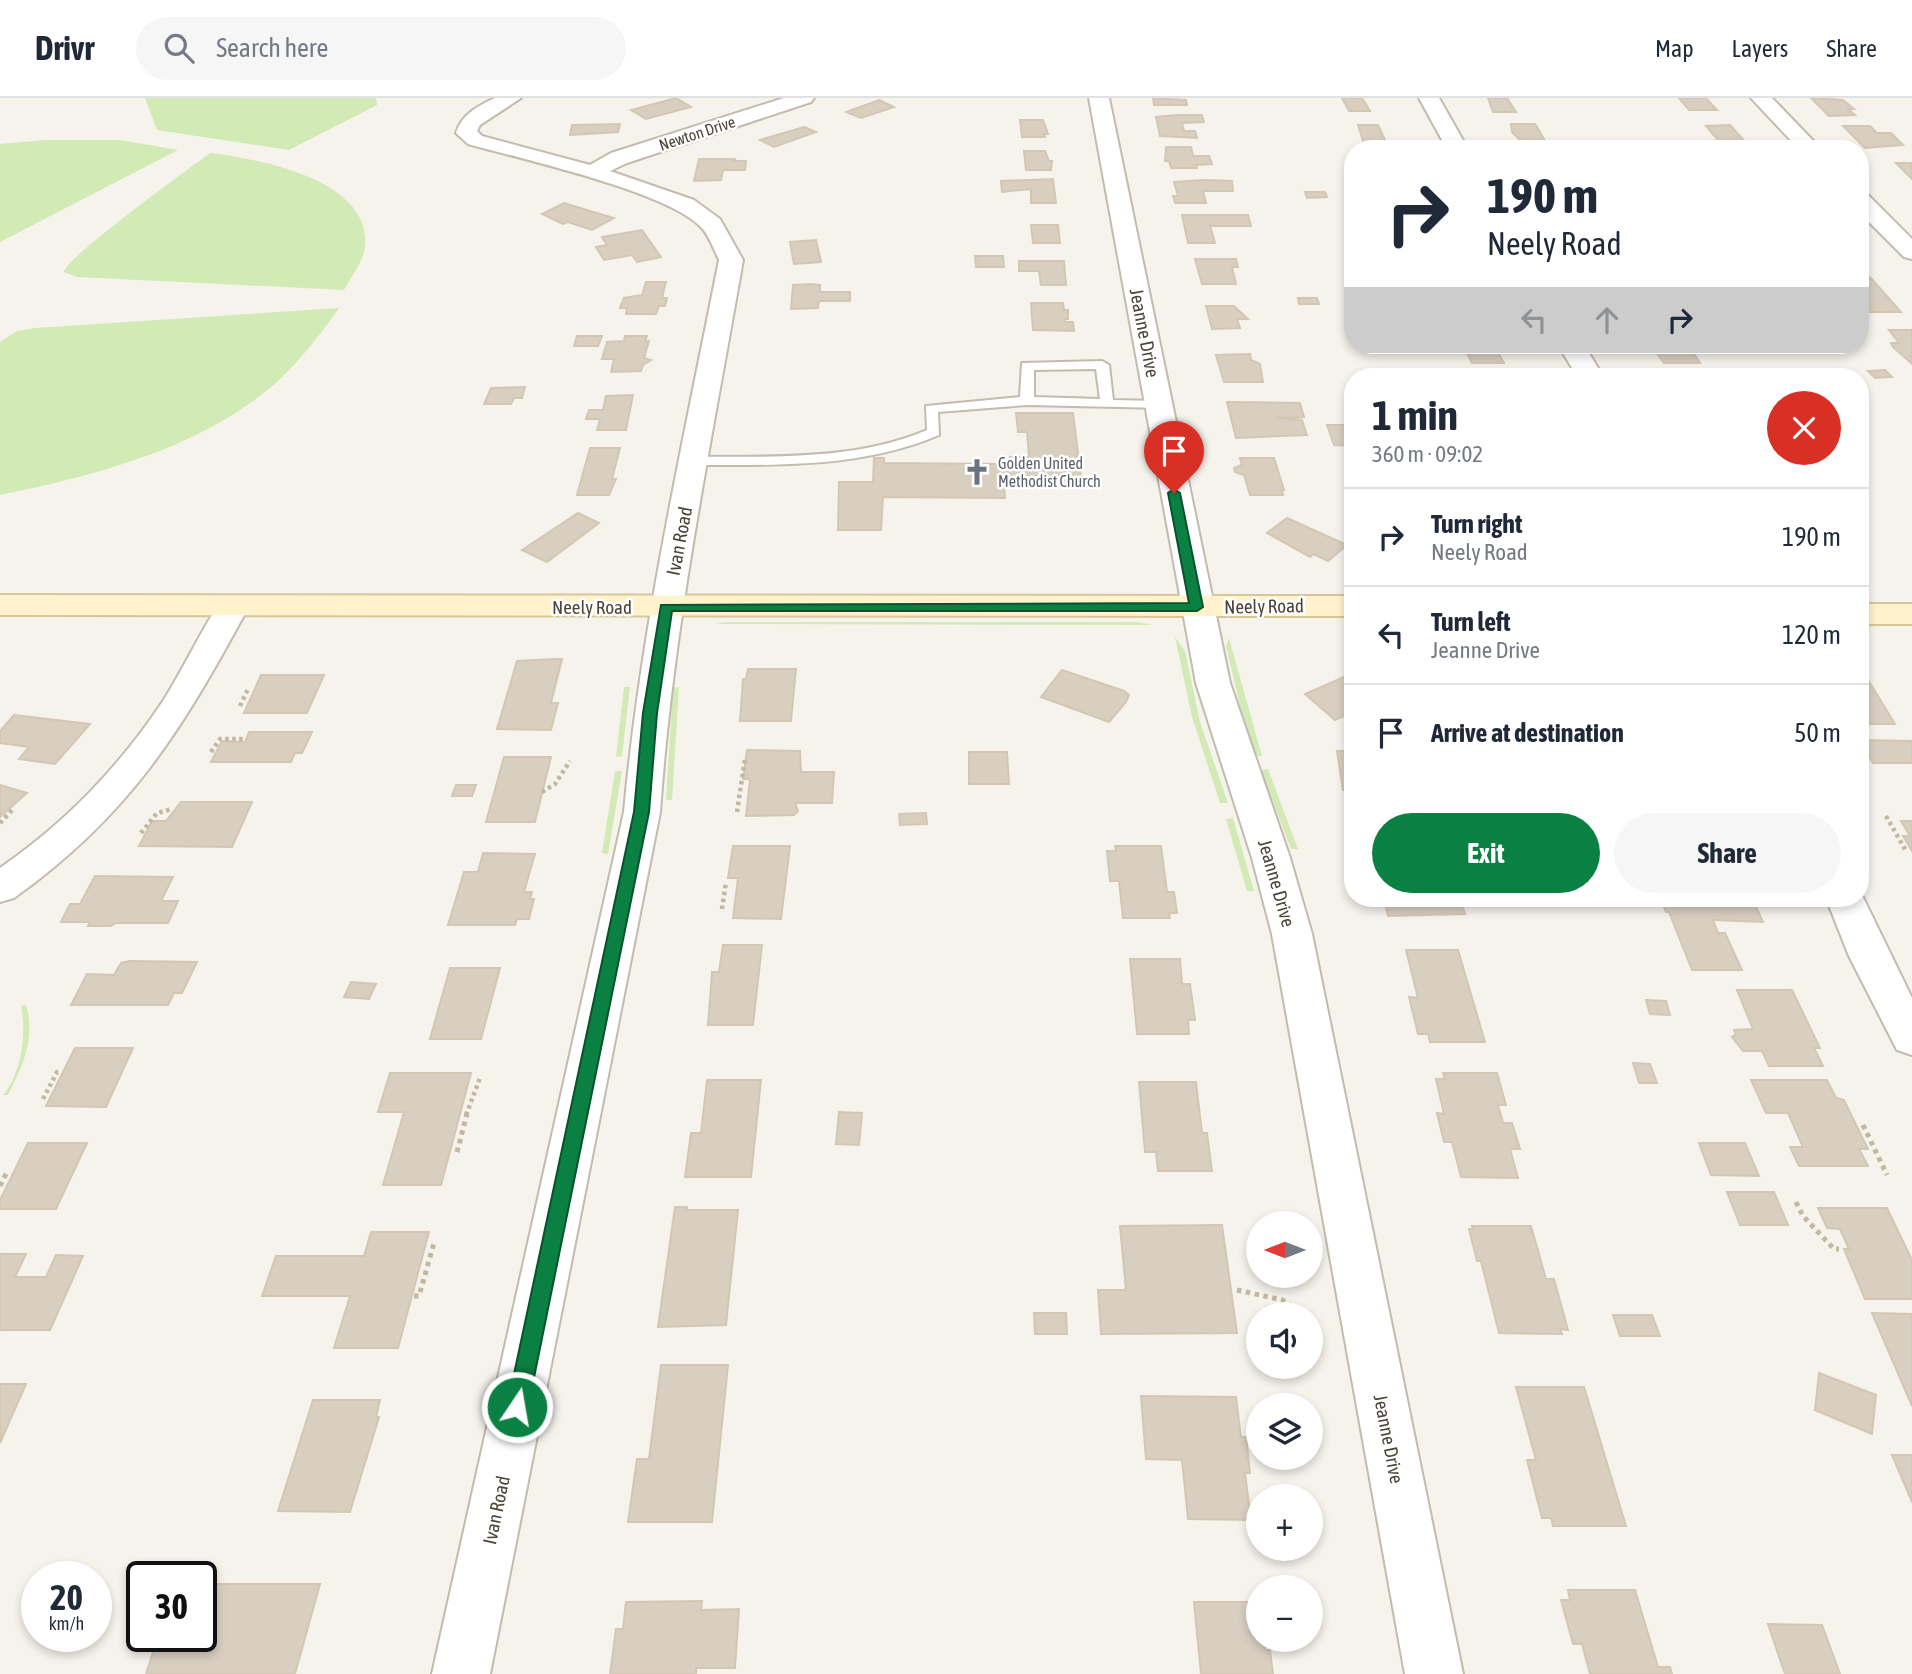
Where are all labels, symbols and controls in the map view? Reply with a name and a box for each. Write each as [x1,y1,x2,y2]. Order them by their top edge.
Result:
search box [136,17,626,80]
text: Drivr [35,29,94,67]
icon: search [160,29,198,67]
text: Search here [216,33,328,63]
text: Map [1655,35,1694,62]
text: Layers [1732,35,1788,62]
text: Share [1826,35,1877,62]
street label: Newton Drive [657,112,737,154]
text: 190 m [1487,167,1598,223]
icon: right [1372,168,1463,259]
text: Neely Road [1487,225,1622,262]
street label: Jeanne Drive [1126,287,1164,379]
icon: left [1515,301,1553,339]
icon: ahead [1588,301,1626,339]
icon: right [1661,301,1699,339]
text: 1 min [1372,391,1458,439]
button: close [1767,391,1841,465]
pin [1144,421,1204,493]
icon: arrive [1155,432,1193,470]
text: 360 m · 09:02 [1372,441,1483,467]
place label: Golden United Methodist Church [998,454,1101,490]
church icon: Golden United Methodist Church [962,457,992,487]
street label: Ivan Road [662,505,696,577]
text: Turn right [1431,509,1522,539]
icon: right [1372,518,1410,556]
text: 190 m [1782,522,1841,552]
text: Neely Road [1431,539,1528,565]
street label: Neely Road [1224,594,1304,618]
street label: Neely Road [552,596,632,618]
text: Turn left [1431,607,1511,637]
icon: left [1372,616,1410,654]
text: 120 m [1782,620,1841,650]
text: Jeanne Drive [1431,637,1540,663]
icon: arrive [1372,714,1410,752]
text: Arrive at destination [1431,718,1624,748]
text: 50 m [1794,718,1841,748]
button: Exit [1372,813,1600,893]
button: Share [1614,813,1841,893]
street label: Jeanne Drive [1254,837,1300,929]
north arrow [1246,1211,1323,1288]
map controls [1246,1211,1323,1652]
button: sound [1246,1302,1323,1379]
position arrow [480,1370,554,1444]
button: layers [1246,1393,1323,1470]
street label: Jeanne Drive [1370,1393,1408,1485]
street label: Ivan Road [478,1474,514,1546]
button: + [1246,1484,1323,1561]
speed limit sign: 30 [126,1561,217,1652]
button: − [1246,1575,1323,1652]
text: 20 [50,1577,83,1617]
text: km/h [49,1613,84,1634]

